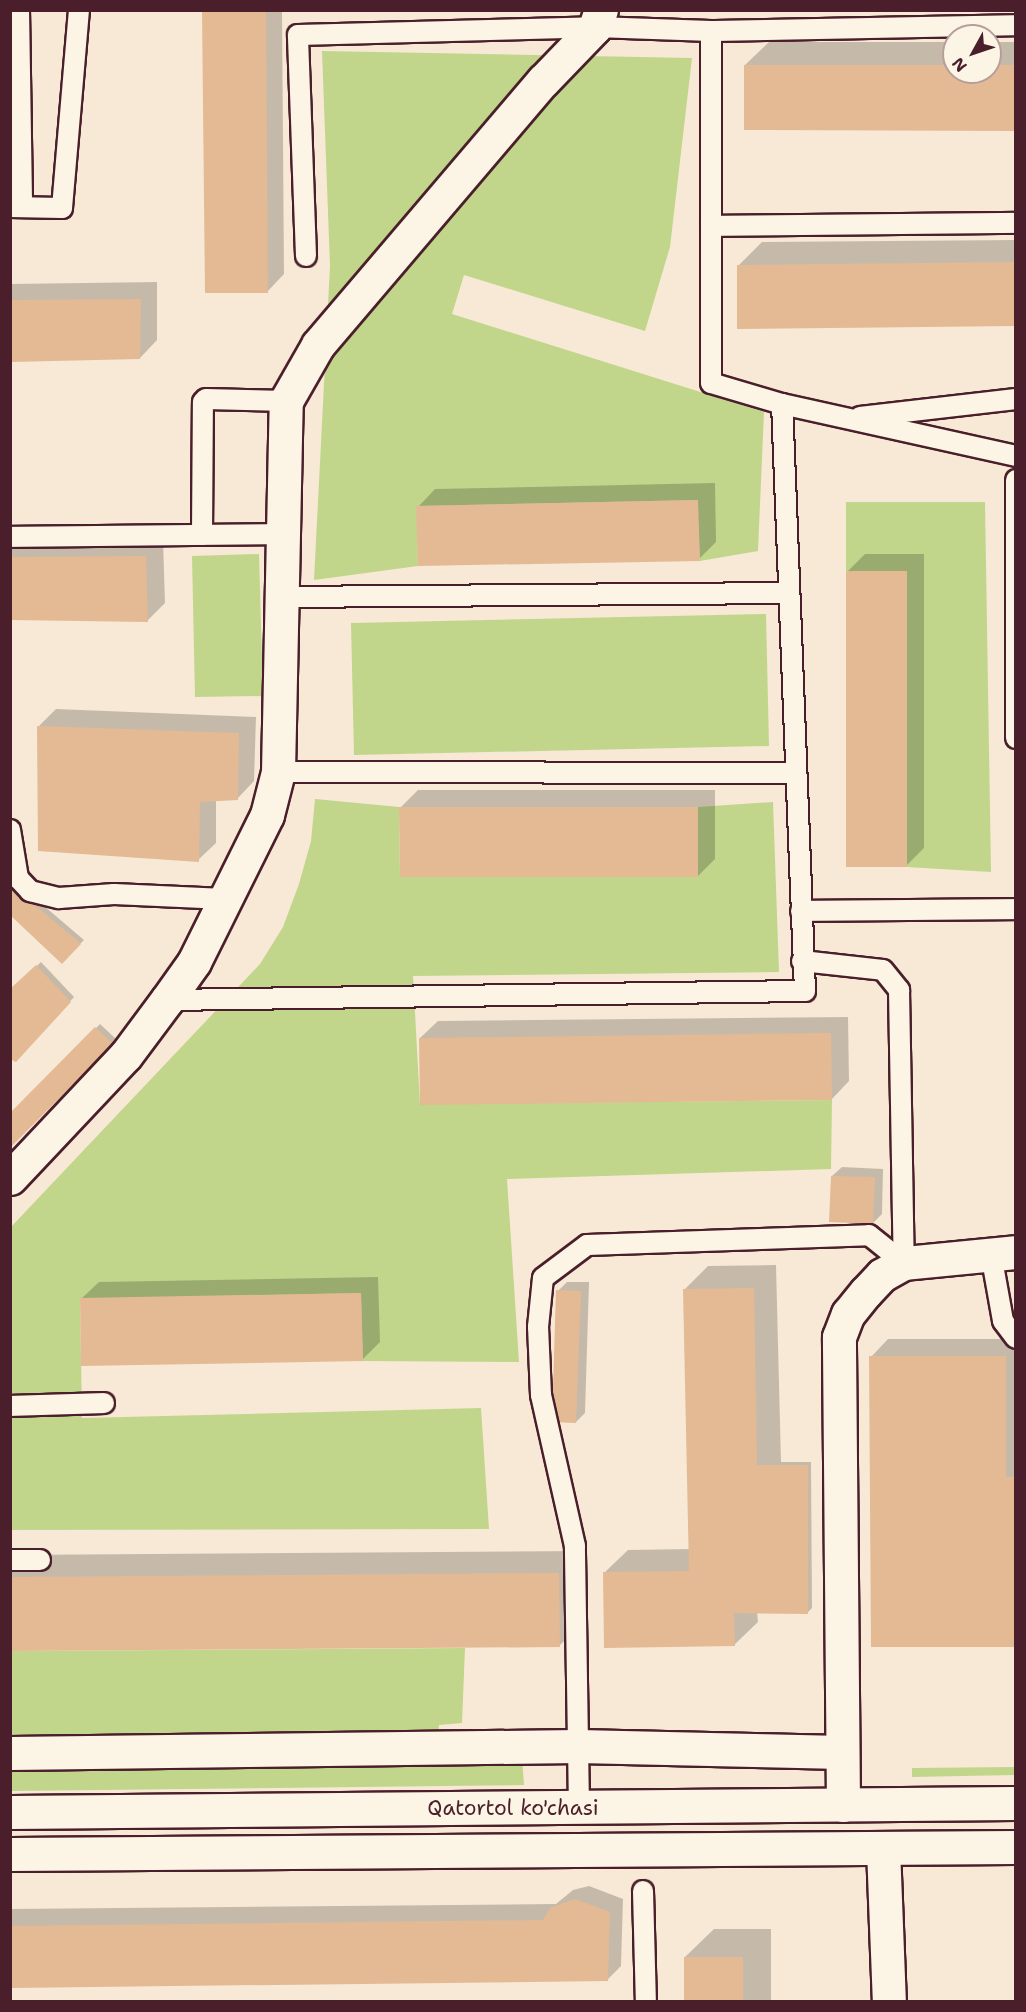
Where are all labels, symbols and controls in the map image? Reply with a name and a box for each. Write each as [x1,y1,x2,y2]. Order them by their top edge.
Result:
north arrow [942,24,1002,84]
text: N [947,53,971,76]
street label: Qatortol ko'chasi [427,1795,599,1821]

